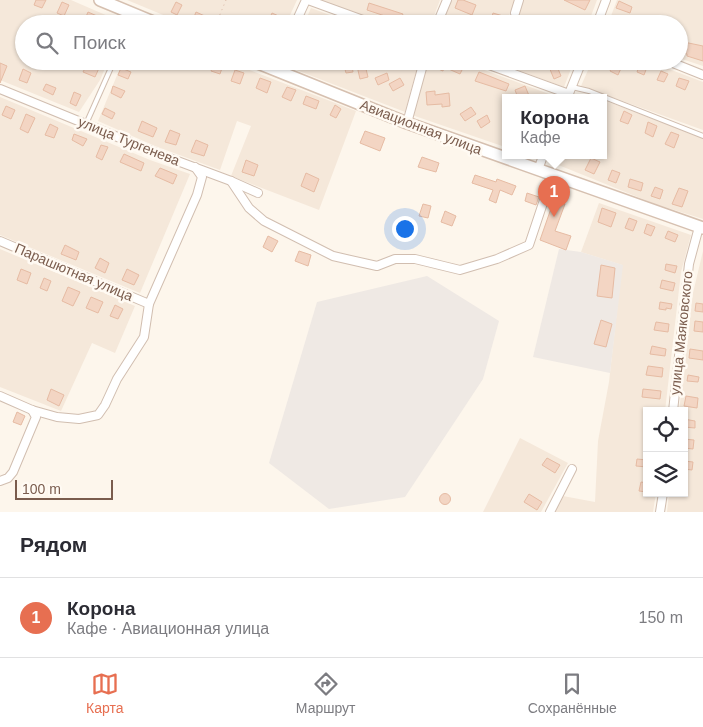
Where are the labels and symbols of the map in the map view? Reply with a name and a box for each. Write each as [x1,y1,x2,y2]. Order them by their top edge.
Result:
street label: Авиационная улица [358,96,484,158]
street label: улица Тургенева [76,113,182,169]
pin: 1 [538,176,570,217]
your location [392,216,418,242]
street label: Парашютная улица [13,240,136,304]
street label: улица Маяковского [667,270,695,396]
scale bar [15,477,112,500]

